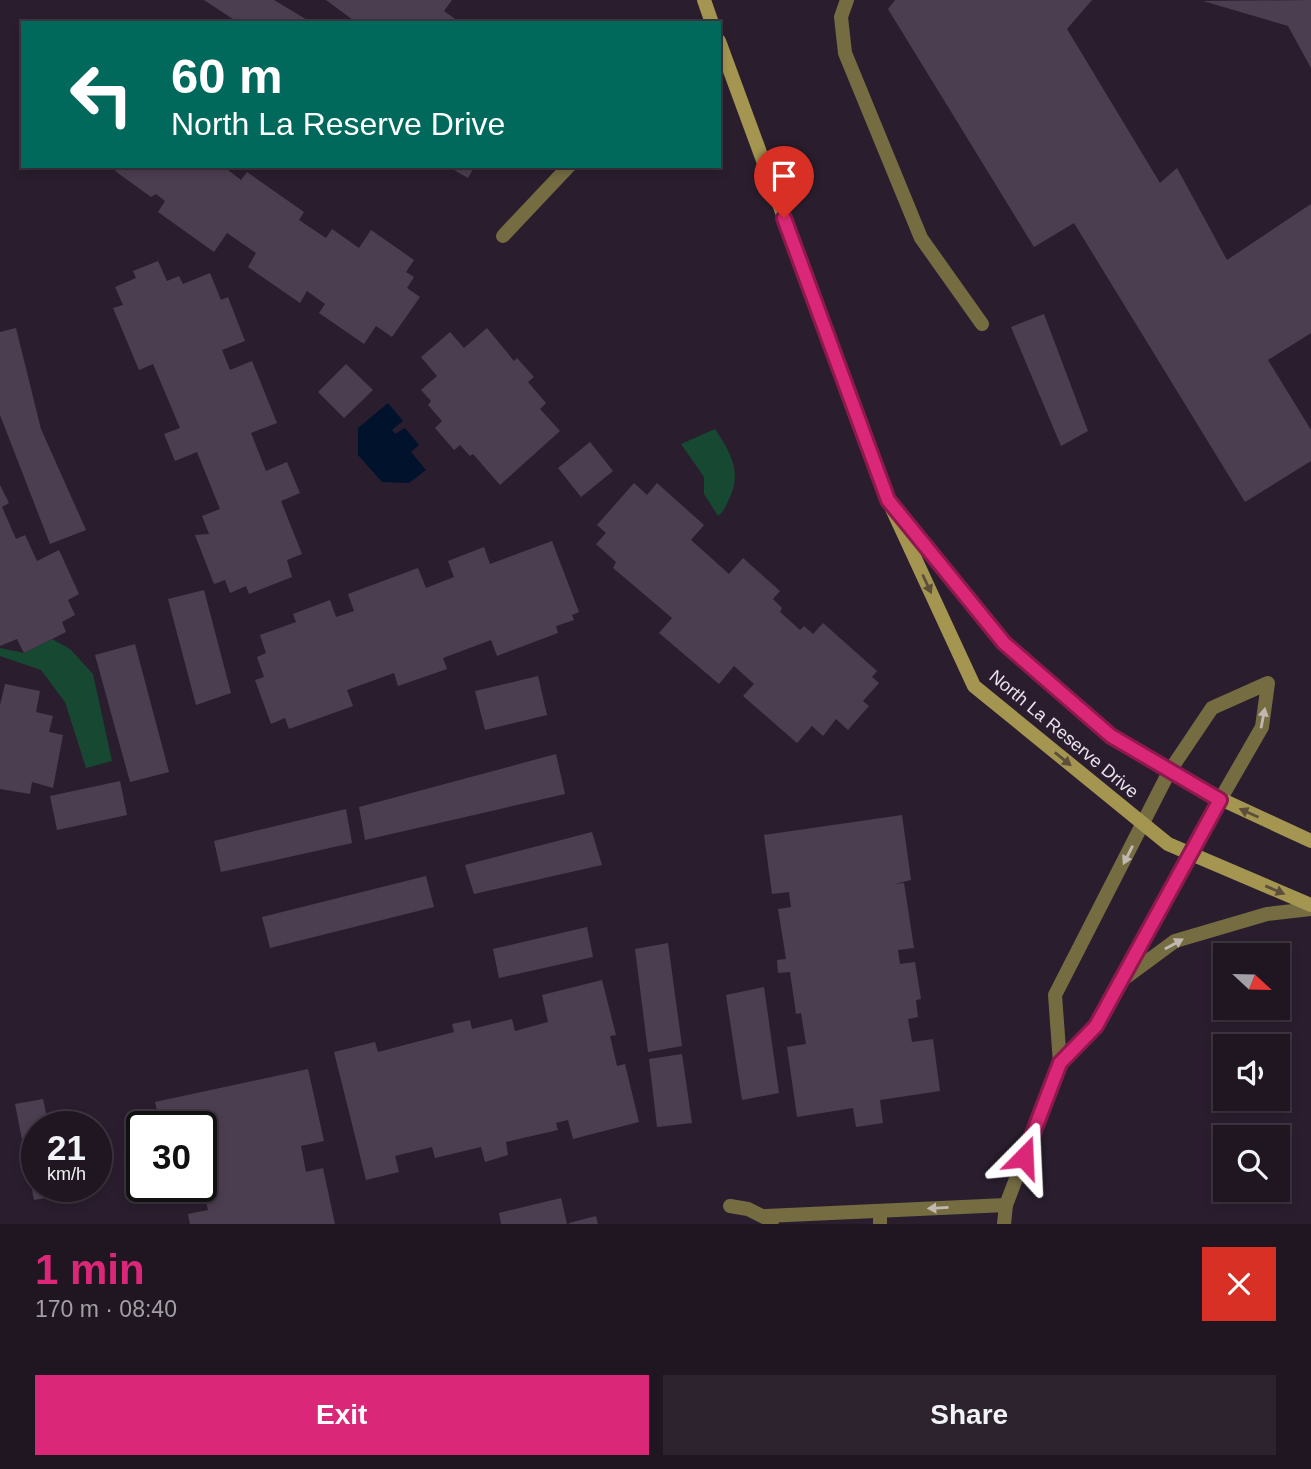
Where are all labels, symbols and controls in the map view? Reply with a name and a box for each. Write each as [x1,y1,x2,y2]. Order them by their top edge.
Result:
icon: left [56,49,147,140]
text: 60 m [171,49,283,103]
text: North La Reserve Drive [171,106,505,142]
pin [754,146,814,218]
icon: arrive [765,157,803,195]
one-way arrow [921,574,933,594]
street label: North La Reserve Drive [986,666,1142,802]
one-way arrow [1258,707,1269,729]
one-way arrow [1054,751,1072,766]
one-way arrow [1239,807,1259,819]
one-way arrow [1122,845,1133,865]
one-way arrow [1265,884,1286,895]
one-way arrow [1164,938,1183,950]
north arrow [1213,943,1290,1020]
map controls [1213,943,1290,1202]
button: sound [1213,1034,1290,1111]
speed limit sign: 30 [126,1111,217,1202]
position arrow [987,1120,1061,1194]
button: search [1213,1125,1290,1202]
text: 21 [47,1128,86,1167]
text: km/h [47,1164,86,1184]
one-way arrow [927,1203,949,1214]
text: 1 min [35,1246,145,1293]
button: close [1202,1247,1276,1321]
text: 170 m · 08:40 [35,1296,177,1322]
button: Exit [35,1375,649,1455]
button: Share [663,1375,1276,1455]

